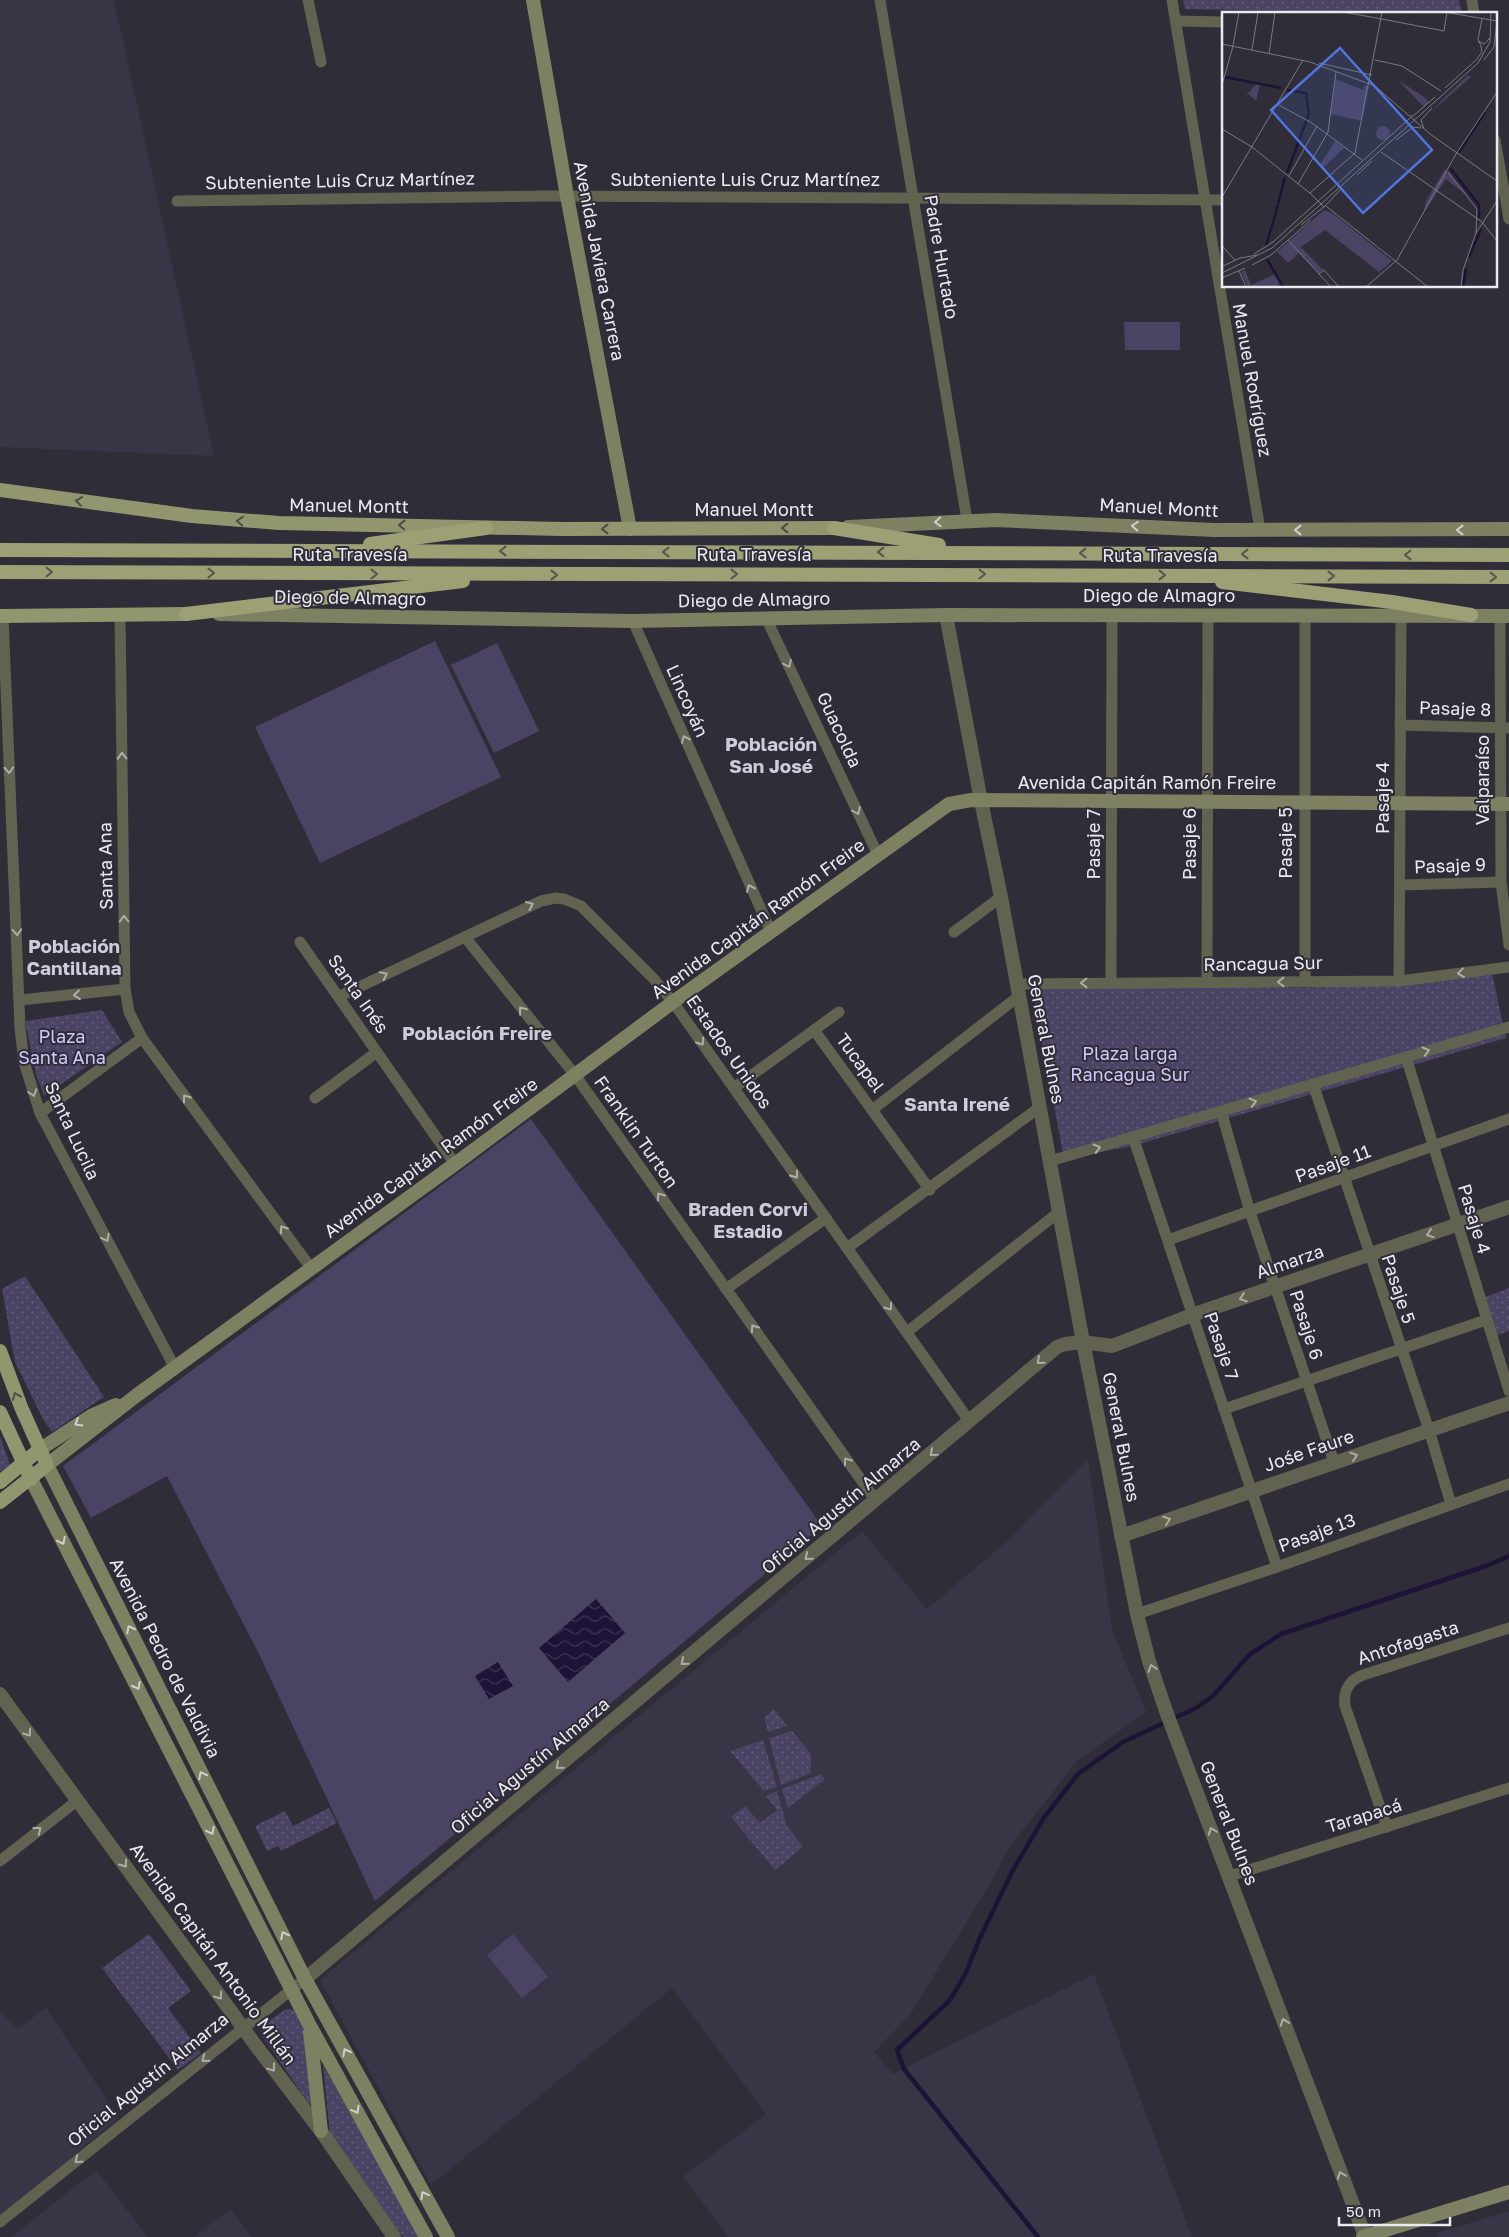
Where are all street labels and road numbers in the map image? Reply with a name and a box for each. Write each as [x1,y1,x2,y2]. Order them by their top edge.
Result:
street label: Avenida Javiera Carrera [570,159,630,363]
street label: Subteniente Luis Cruz Martínez [205,167,475,193]
street label: Subteniente Luis Cruz Martínez [610,168,880,190]
street label: Padre Hurtado [920,193,964,321]
street label: Manuel Rodríguez [1229,301,1277,458]
street label: Manuel Montt [289,493,409,517]
street label: Manuel Montt [1099,493,1219,521]
street label: Manuel Montt [694,498,814,520]
street label: Ruta Travesía [292,543,408,565]
street label: Ruta Travesía [696,543,812,565]
street label: Ruta Travesía [1102,544,1218,566]
street label: Diego de Almagro [1083,584,1235,606]
street label: Diego de Almagro [274,585,426,609]
street label: Diego de Almagro [678,587,830,611]
street label: Lincoyán [662,661,714,740]
street label: Guacolda [813,688,867,771]
street label: Pasaje 8 [1419,696,1492,720]
street label: Valparaíso [1471,735,1493,825]
street label: Pasaje 4 [1371,762,1393,834]
street label: Avenida Capitán Ramón Freire [1018,771,1276,793]
street label: Pasaje 5 [1274,807,1296,879]
street label: Pasaje 6 [1178,808,1200,880]
street label: Pasaje 7 [1082,809,1104,879]
street label: Santa Ana [93,822,117,910]
street label: Avenida Capitán Ramón Freire [646,833,869,1003]
street label: Pasaje 9 [1414,853,1486,877]
street label: Santa Inés [324,950,394,1037]
street label: Rancagua Sur [1203,951,1323,975]
street label: General Bulnes [1024,972,1070,1106]
street label: Estados Unidos [682,990,777,1113]
street label: Tucapel [832,1029,890,1096]
street label: Franklin Turton [590,1071,684,1192]
street label: Avenida Capitán Ramón Freire [319,1072,542,1242]
street label: Santa Lucila [41,1078,105,1183]
street label: Pasaje 11 [1292,1139,1374,1187]
street label: Pasaje 4 [1454,1181,1496,1256]
street label: Almarza [1253,1239,1326,1283]
street label: Pasaje 5 [1377,1251,1420,1326]
street label: Pasaje 6 [1285,1287,1329,1362]
street label: Pasaje 7 [1200,1309,1244,1383]
street label: General Bulnes [1099,1370,1145,1504]
street label: Jośe Faure [1261,1424,1357,1476]
street label: Oficial Agustín Almarza [756,1432,924,1578]
street label: Pasaje 13 [1275,1508,1358,1556]
street label: Avenida Pedro de Valdivia [106,1554,226,1761]
street label: Antofagasta [1354,1615,1461,1669]
street label: Oficial Agustín Almarza [445,1692,613,1838]
street label: General Bulnes [1196,1757,1264,1888]
street label: Tarapacá [1323,1793,1404,1837]
street label: Avenida Capitán Antonio Millán [126,1838,302,2069]
street label: Oficial Agustín Almarza [62,2007,232,2151]

